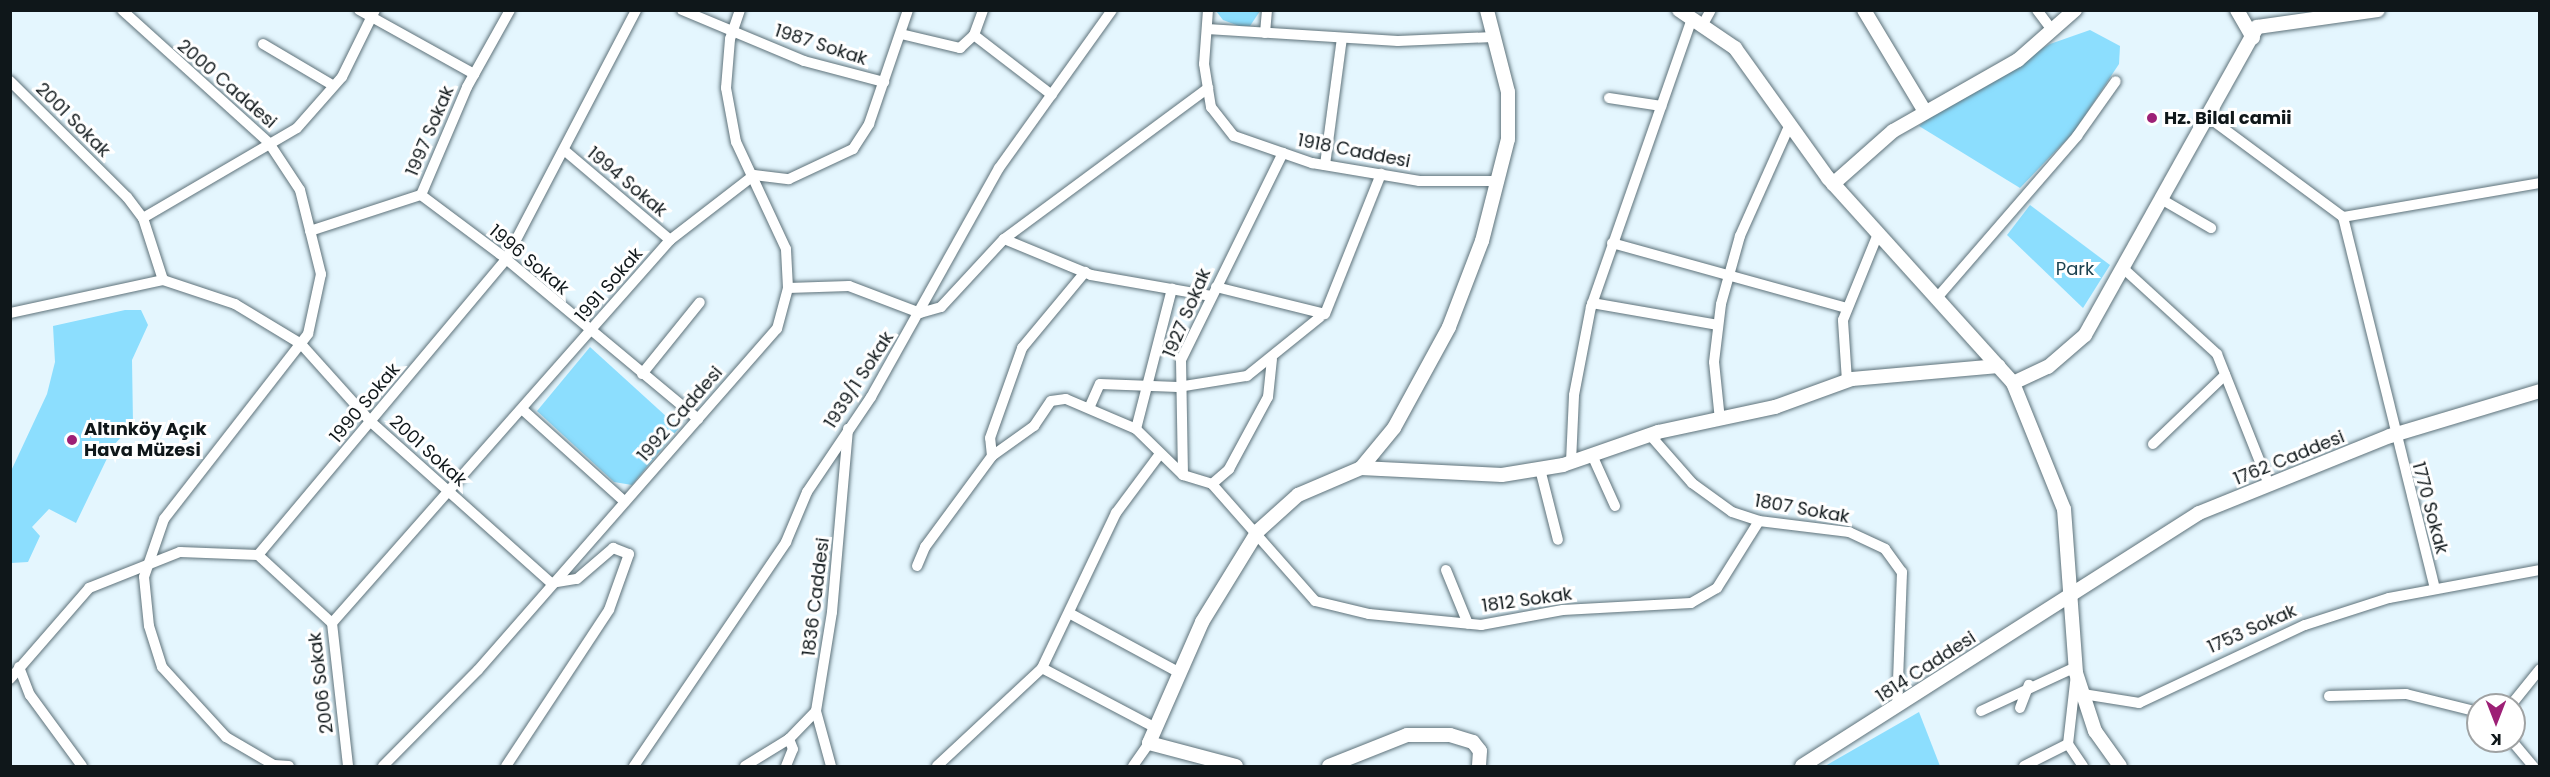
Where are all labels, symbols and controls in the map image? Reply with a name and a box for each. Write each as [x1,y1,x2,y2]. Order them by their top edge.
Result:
street label: 1987 Sokak [772,20,870,70]
street label: 2000 Caddesi [173,35,281,133]
street label: 2001 Sokak [31,78,115,162]
street label: 1997 Sokak [401,83,459,179]
place label: Hz. Bilal camii [2164,107,2292,129]
marker: Hz. Bilal camii [2145,111,2159,125]
street label: 1918 Caddesi [1296,129,1412,173]
street label: 1994 Sokak [583,142,671,222]
street label: 1996 Sokak [485,220,573,300]
street label: 1991 Sokak [571,243,647,327]
park label: Park [2056,258,2094,280]
street label: 1927 Sokak [1159,265,1215,361]
street label: 1939/1 Sokak [820,328,898,432]
street label: 1990 Sokak [325,359,405,447]
street label: 1992 Caddesi [633,362,727,466]
street label: 2001 Sokak [385,411,471,491]
place label: Altınköy Açık Hava Müzesi [84,419,207,462]
street label: 1762 Caddesi [2230,426,2348,490]
marker: Altınköy Açık Hava Müzesi [65,433,79,447]
street label: 1770 Sokak [2407,460,2453,556]
street label: 1807 Sokak [1753,490,1851,528]
street label: 1836 Caddesi [798,536,834,658]
street label: 1812 Sokak [1481,583,1573,617]
street label: 1753 Sokak [2204,600,2300,658]
street label: 1814 Caddesi [1872,627,1980,707]
street label: 2006 Sokak [304,631,338,735]
north arrow [2466,693,2526,753]
text: K [2490,728,2502,751]

